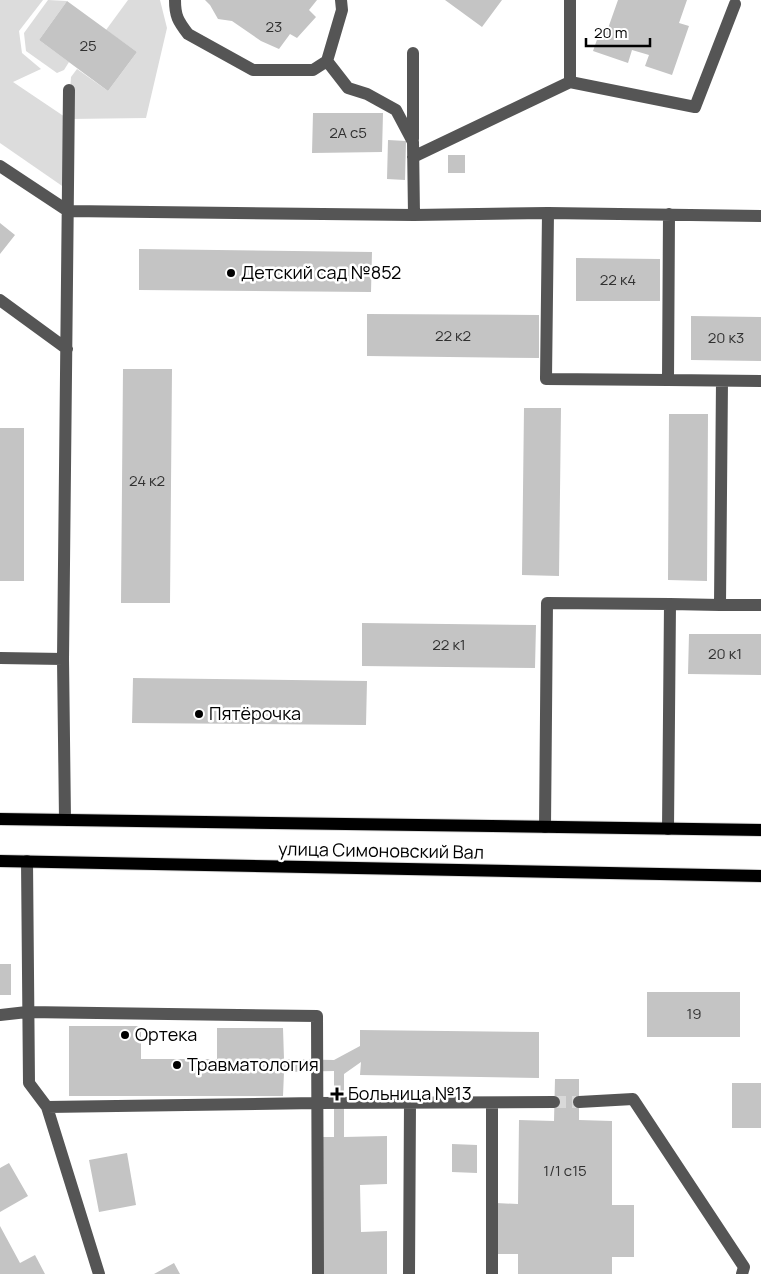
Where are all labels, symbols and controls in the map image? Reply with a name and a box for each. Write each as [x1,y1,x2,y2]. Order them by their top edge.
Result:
scale bar [586,15,650,47]
house number: 23 [266,16,282,37]
text: 20 m [594,22,627,43]
house number: 25 [79,35,97,56]
house number: 2А с5 [329,122,367,143]
place label: Детский сад №852 [241,260,401,284]
marker: Детский сад №852 [225,267,237,279]
house number: 22 к4 [600,269,636,290]
house number: 22 к2 [435,325,471,346]
house number: 20 к3 [708,327,744,348]
house number: 24 к2 [129,470,165,491]
house number: 22 к1 [432,634,466,655]
house number: 20 к1 [708,643,742,664]
place label: Пятёрочка [209,701,301,725]
marker: Пятёрочка [193,708,205,720]
street label: улица Симоновский Вал [278,836,484,864]
house number: 19 [686,1003,702,1024]
place label: Ортека [135,1022,197,1046]
marker: Ортека [119,1029,131,1041]
place label: Травматология [187,1052,319,1076]
marker: Травматология [171,1059,183,1071]
place label: Больница №13 [348,1081,472,1105]
marker: Больница №13 [330,1087,344,1101]
house number: 1/1 с15 [543,1160,587,1181]

